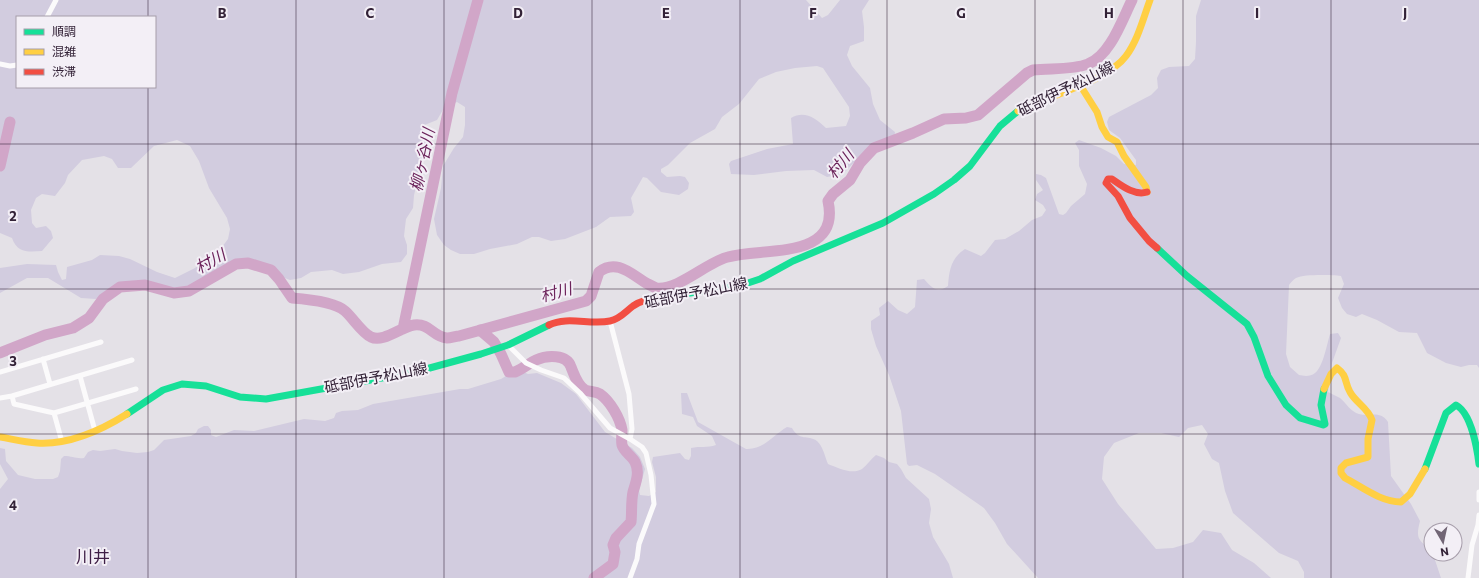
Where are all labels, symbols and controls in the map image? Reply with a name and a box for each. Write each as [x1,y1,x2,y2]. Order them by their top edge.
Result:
text: B [218,5,227,21]
text: C [366,5,375,21]
text: D [513,5,523,21]
text: E [662,5,670,21]
text: F [809,5,817,21]
text: G [956,5,966,21]
text: H [1104,5,1114,21]
text: I [1255,5,1259,21]
text: J [1403,5,1407,21]
legend [16,16,156,88]
text: 順調 [52,24,76,38]
text: 混雑 [52,44,76,58]
street label: 砥部伊予松山線 [1014,57,1117,119]
text: 渋滞 [52,64,76,78]
water label: 柳ヶ谷川 [406,125,438,193]
water label: 村川 [822,144,858,182]
text: 2 [9,208,17,224]
water label: 村川 [191,244,230,277]
street label: 砥部伊予松山線 [643,273,749,311]
water label: 村川 [538,278,576,305]
text: 3 [9,353,17,369]
street label: 砥部伊予松山線 [323,358,429,396]
text: 4 [9,497,17,513]
north arrow [1423,522,1463,562]
text: N [1440,545,1450,559]
district label: 川井 [76,546,110,567]

